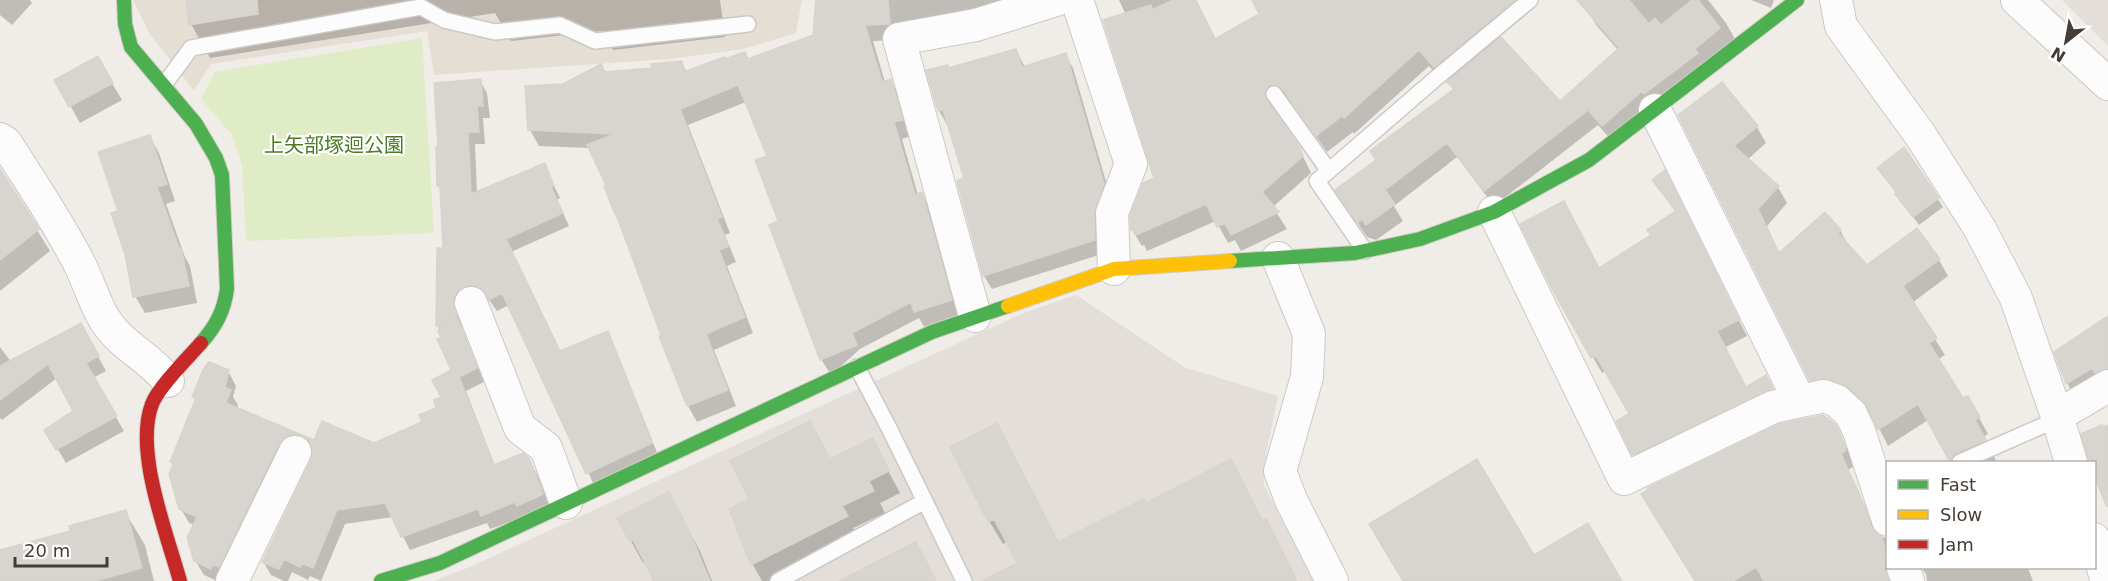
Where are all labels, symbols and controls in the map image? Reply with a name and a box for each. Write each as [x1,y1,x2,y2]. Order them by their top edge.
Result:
north arrow [2036,12,2096,72]
text: N [2048,43,2069,66]
park label: 上矢部塚迴公園 [264,133,404,157]
legend [1886,461,2096,569]
text: Fast [1940,474,1976,495]
text: Slow [1940,504,1982,525]
scale bar [15,530,106,568]
text: Jam [1939,534,1974,555]
text: 20 m [24,540,70,561]

